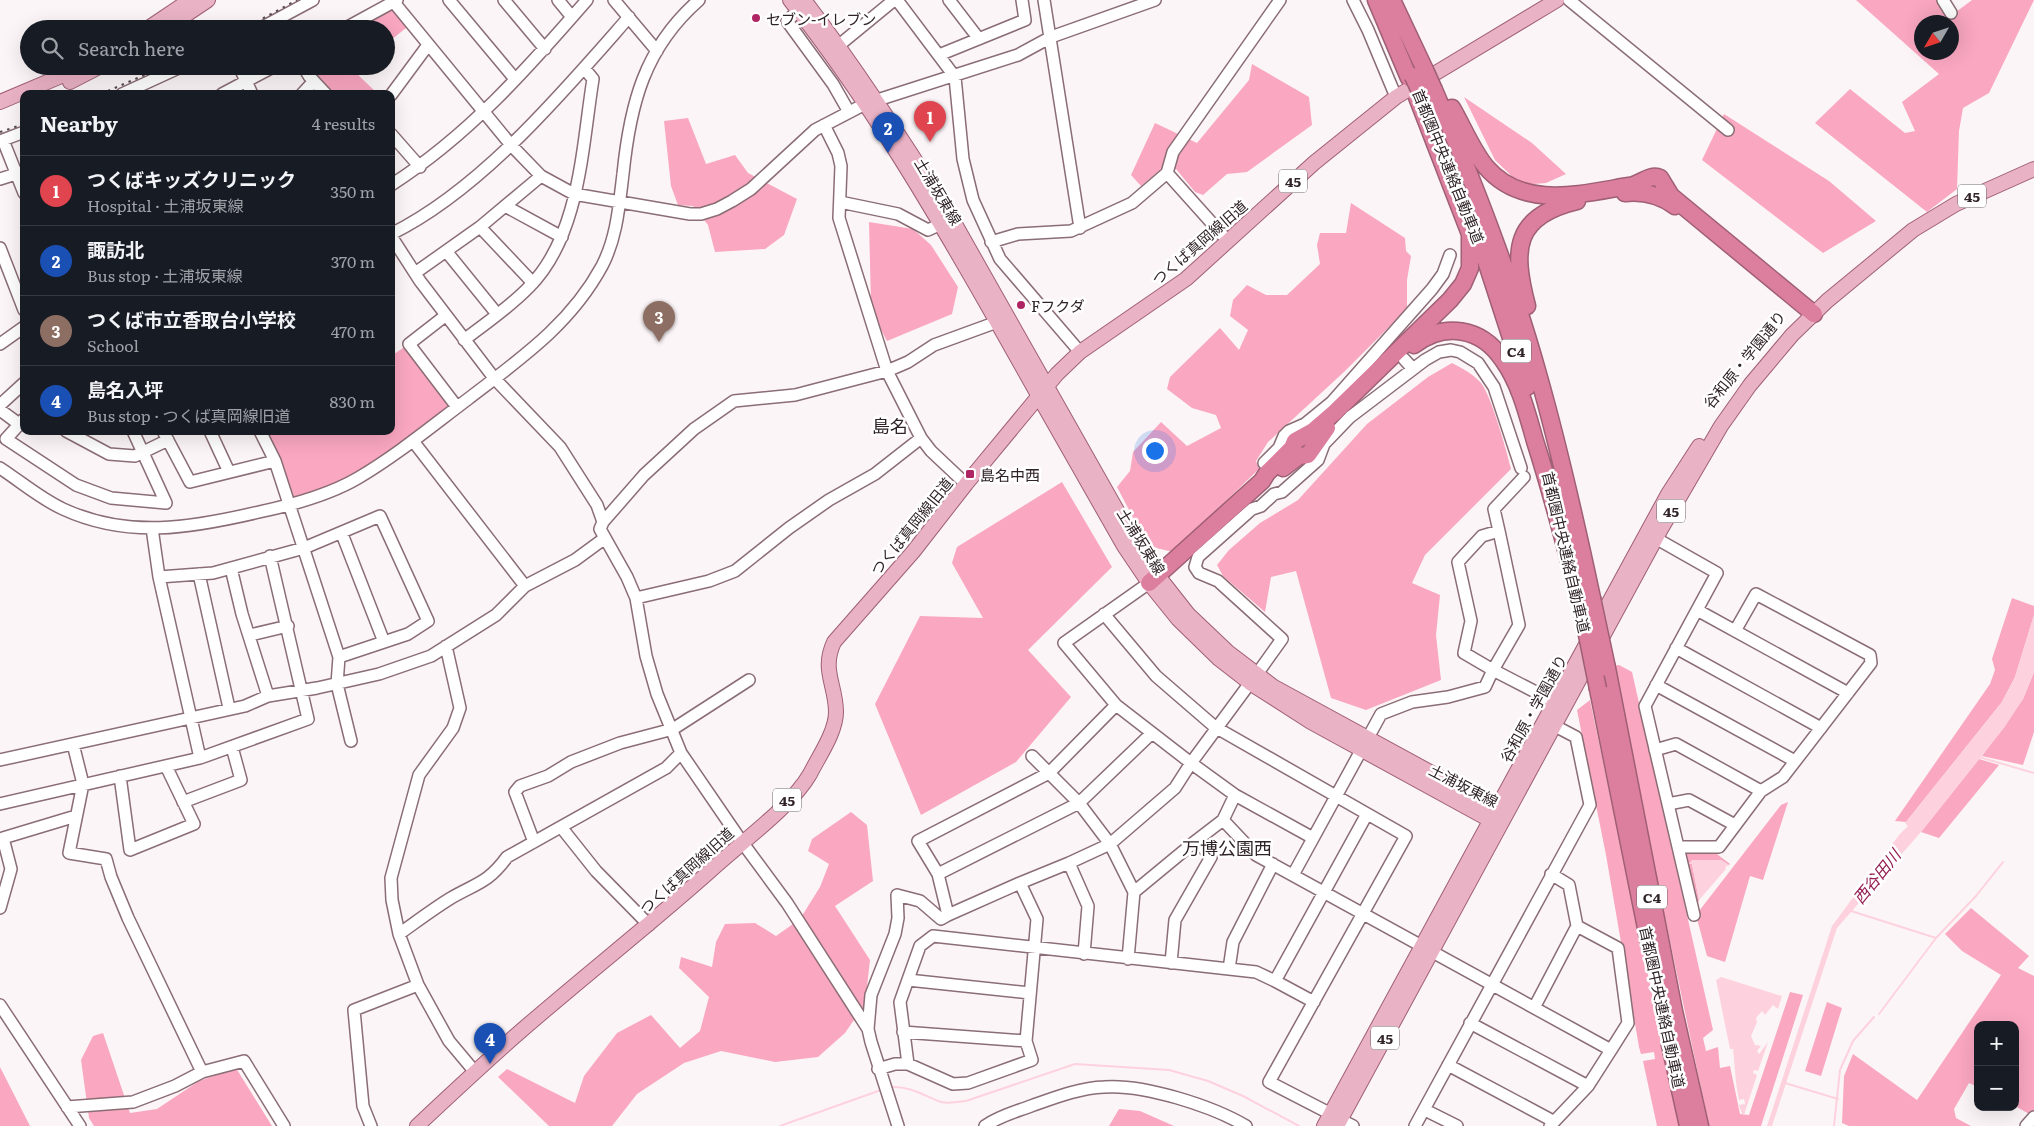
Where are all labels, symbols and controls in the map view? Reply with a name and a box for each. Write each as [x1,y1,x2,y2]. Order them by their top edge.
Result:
place label: セブン-イレブン [766,7,876,30]
marker: セブン-イレブン [750,12,762,24]
north arrow [1914,15,1959,60]
search box [20,20,395,75]
icon: search [38,34,66,62]
text: Search here [78,34,185,62]
street label: 首都圏中央連絡自動車道 [1407,85,1491,247]
pin: 1 [914,101,946,142]
text: Nearby [40,107,118,138]
text: 4 results [312,111,375,135]
pin: 2 [872,112,904,153]
street label: 土浦坂東線 [910,153,968,229]
text: つくばキッズクリニック [87,165,296,193]
road number: 45 [1279,170,1307,192]
text: 1 [53,179,59,203]
text: 350 m [330,179,375,203]
road number: 45 [1958,185,1986,208]
text: Hospital · 土浦坂東線 [87,193,243,217]
street label: つくば真岡線旧道 [1146,194,1252,290]
text: 諏訪北 [87,235,144,263]
text: 2 [52,249,60,273]
text: 370 m [331,249,375,273]
text: Bus stop · 土浦坂東線 [87,263,242,287]
place label: Fフクダ [1031,294,1085,317]
marker: Fフクダ [1015,299,1027,311]
pin: 3 [643,301,675,342]
text: つくば市立香取台小学校 [87,305,296,333]
street label: 谷和原・学園通り [1697,305,1791,413]
text: 3 [52,319,60,343]
text: 470 m [331,319,375,343]
text: School [87,333,139,357]
road number: C4 [1501,340,1531,362]
text: 島名入坪 [87,375,163,403]
text: 4 [51,389,61,413]
text: 830 m [330,389,375,413]
text: Bus stop · つくば真岡線旧道 [87,403,290,427]
district label: 島名 [872,412,908,439]
your location [1142,438,1168,464]
place label: 島名中西 [980,463,1040,486]
marker: 島名中西 [964,468,976,480]
street label: 首都圏中央連絡自動車道 [1537,469,1597,635]
street label: つくば真岡線旧道 [864,472,958,580]
road number: 45 [1657,500,1685,522]
street label: 土浦坂東線 [1112,503,1172,579]
street label: 谷和原・学園通り [1494,650,1572,766]
street label: 土浦坂東線 [1425,758,1503,812]
road number: 45 [773,788,801,812]
street label: つくば真岡線旧道 [634,821,738,919]
district label: 万博公園西 [1182,834,1272,861]
water label: 西谷田川 [1847,842,1907,908]
road number: C4 [1637,886,1667,909]
street label: 首都圏中央連絡自動車道 [1635,924,1691,1090]
map controls [1974,1021,2019,1111]
button: + [1974,1021,2019,1066]
pin: 4 [474,1023,506,1064]
road number: 45 [1371,1026,1399,1050]
button: − [1974,1066,2019,1111]

